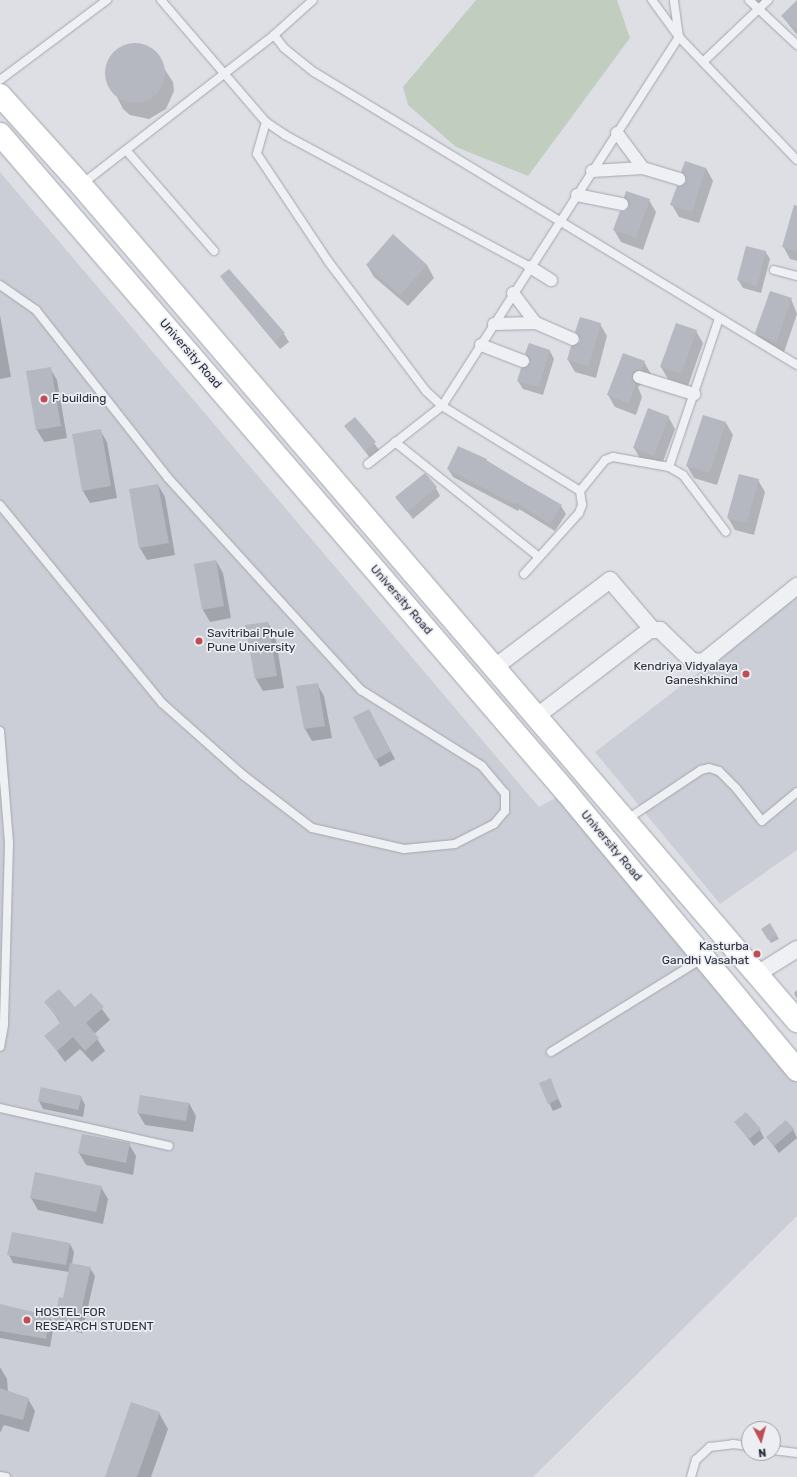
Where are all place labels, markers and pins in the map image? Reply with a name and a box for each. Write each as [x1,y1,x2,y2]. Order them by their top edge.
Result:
place label: F building [52,392,107,406]
marker: F building [39,394,49,404]
place label: Savitribai Phule Pune University [207,627,295,655]
marker: Savitribai Phule Pune University [194,636,204,646]
place label: Kendriya Vidyalaya Ganeshkhind [633,660,738,688]
marker: Kendriya Vidyalaya Ganeshkhind [741,669,751,679]
place label: Kasturba Gandhi Vasahat [662,940,749,968]
marker: Kasturba Gandhi Vasahat [752,949,762,959]
place label: HOSTEL FOR RESEARCH STUDENT [35,1306,154,1334]
marker: HOSTEL FOR RESEARCH STUDENT [22,1315,32,1325]

